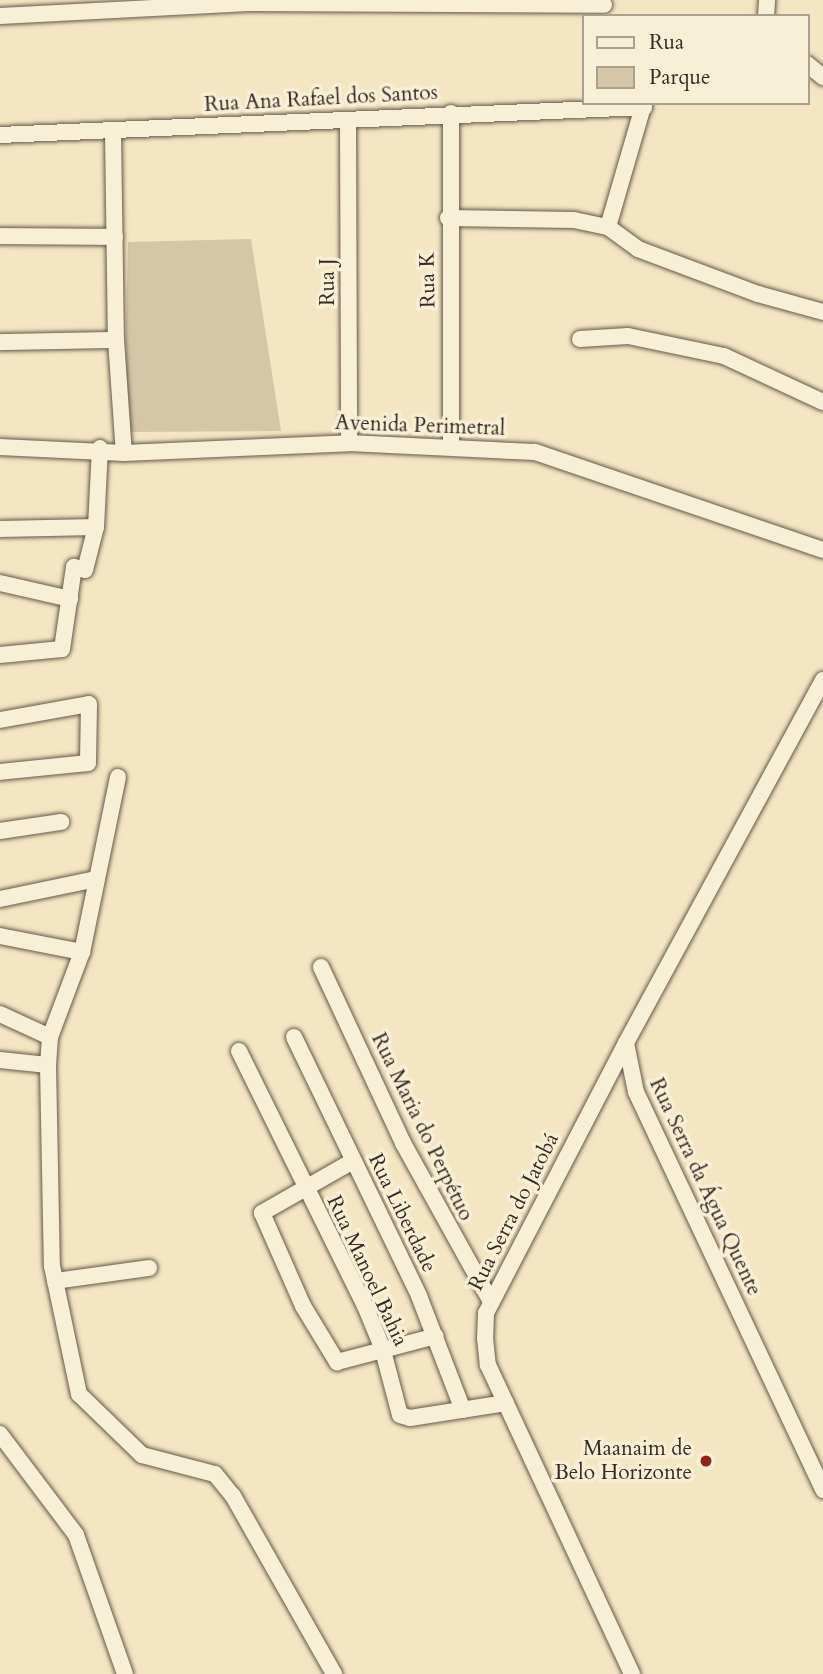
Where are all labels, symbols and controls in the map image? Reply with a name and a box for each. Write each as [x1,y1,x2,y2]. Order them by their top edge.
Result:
legend [582,14,809,105]
text: Rua [649,28,684,57]
text: Parque [649,63,710,92]
street label: Rua Ana Rafael dos Santos [204,80,438,118]
street label: Rua K [415,252,441,308]
street label: Rua J [315,258,341,306]
street label: Avenida Perimetral [334,410,506,442]
street label: Rua Maria do Perpétuo [366,1029,478,1225]
street label: Rua Serra da Água Quente [643,1074,767,1300]
street label: Rua Serra do Jatobá [463,1129,565,1295]
street label: Rua Liberdade [362,1150,442,1276]
street label: Rua Manoel Bahia [321,1192,413,1350]
place label: Maanaim de Belo Horizonte [555,1436,692,1486]
marker: Maanaim de Belo Horizonte [698,1453,714,1469]

